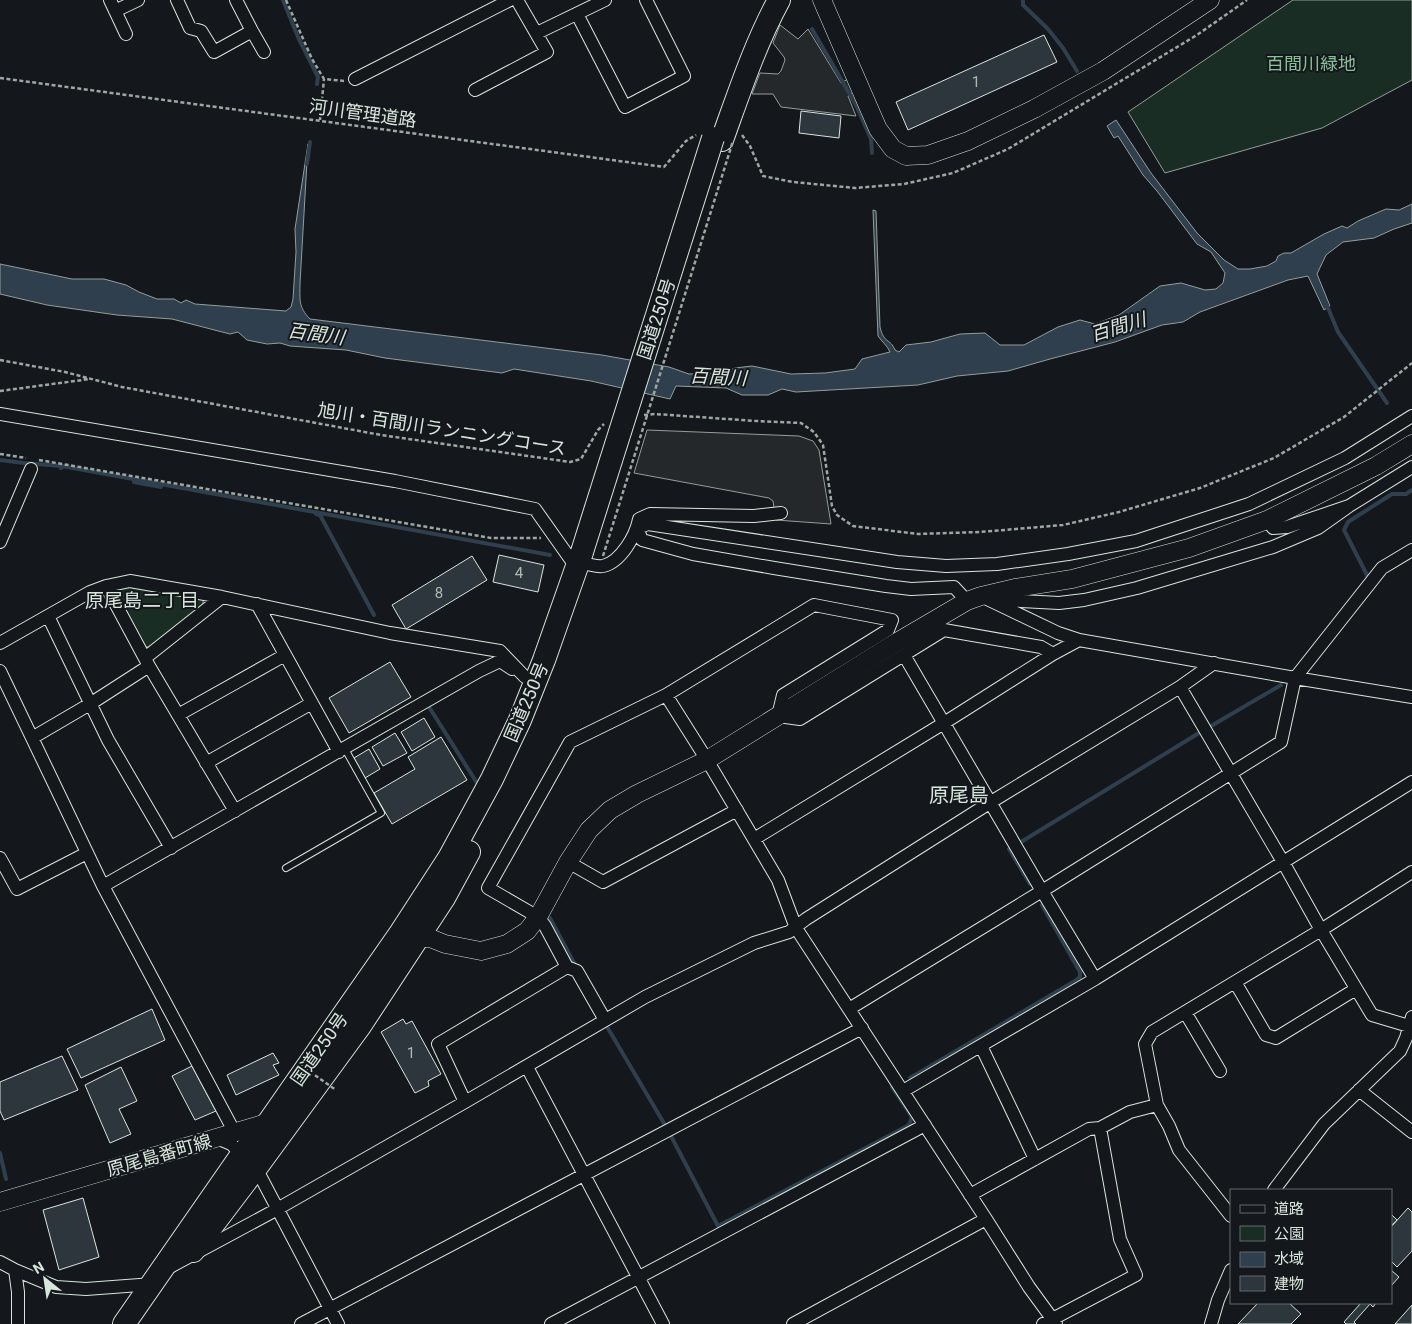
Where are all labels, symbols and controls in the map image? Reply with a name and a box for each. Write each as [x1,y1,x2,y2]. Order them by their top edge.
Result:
park label: 百間川緑地 [1266,53,1356,74]
house number: 1 [972,73,980,91]
street label: 河川管理道路 [308,95,418,131]
street label: 国道250号 [633,276,679,362]
water label: 百間川 [1087,307,1151,346]
water label: 百間川 [286,319,348,350]
water label: 百間川 [689,364,749,390]
street label: 旭川・百間川ランニングコース [316,399,568,459]
house number: 4 [515,564,524,582]
house number: 8 [435,584,443,602]
district label: 原尾島二丁目 [85,589,199,612]
street label: 国道250号 [500,659,552,745]
district label: 原尾島 [929,783,989,807]
street label: 国道250号 [286,1008,352,1090]
house number: 1 [407,1044,415,1062]
street label: 原尾島番町線 [104,1130,214,1180]
legend [1230,1189,1392,1304]
text: 道路 [1274,1200,1304,1218]
text: 公園 [1274,1225,1304,1243]
text: 水域 [1274,1250,1304,1268]
north arrow [20,1254,70,1304]
text: N [30,1258,47,1277]
text: 建物 [1274,1275,1304,1293]

